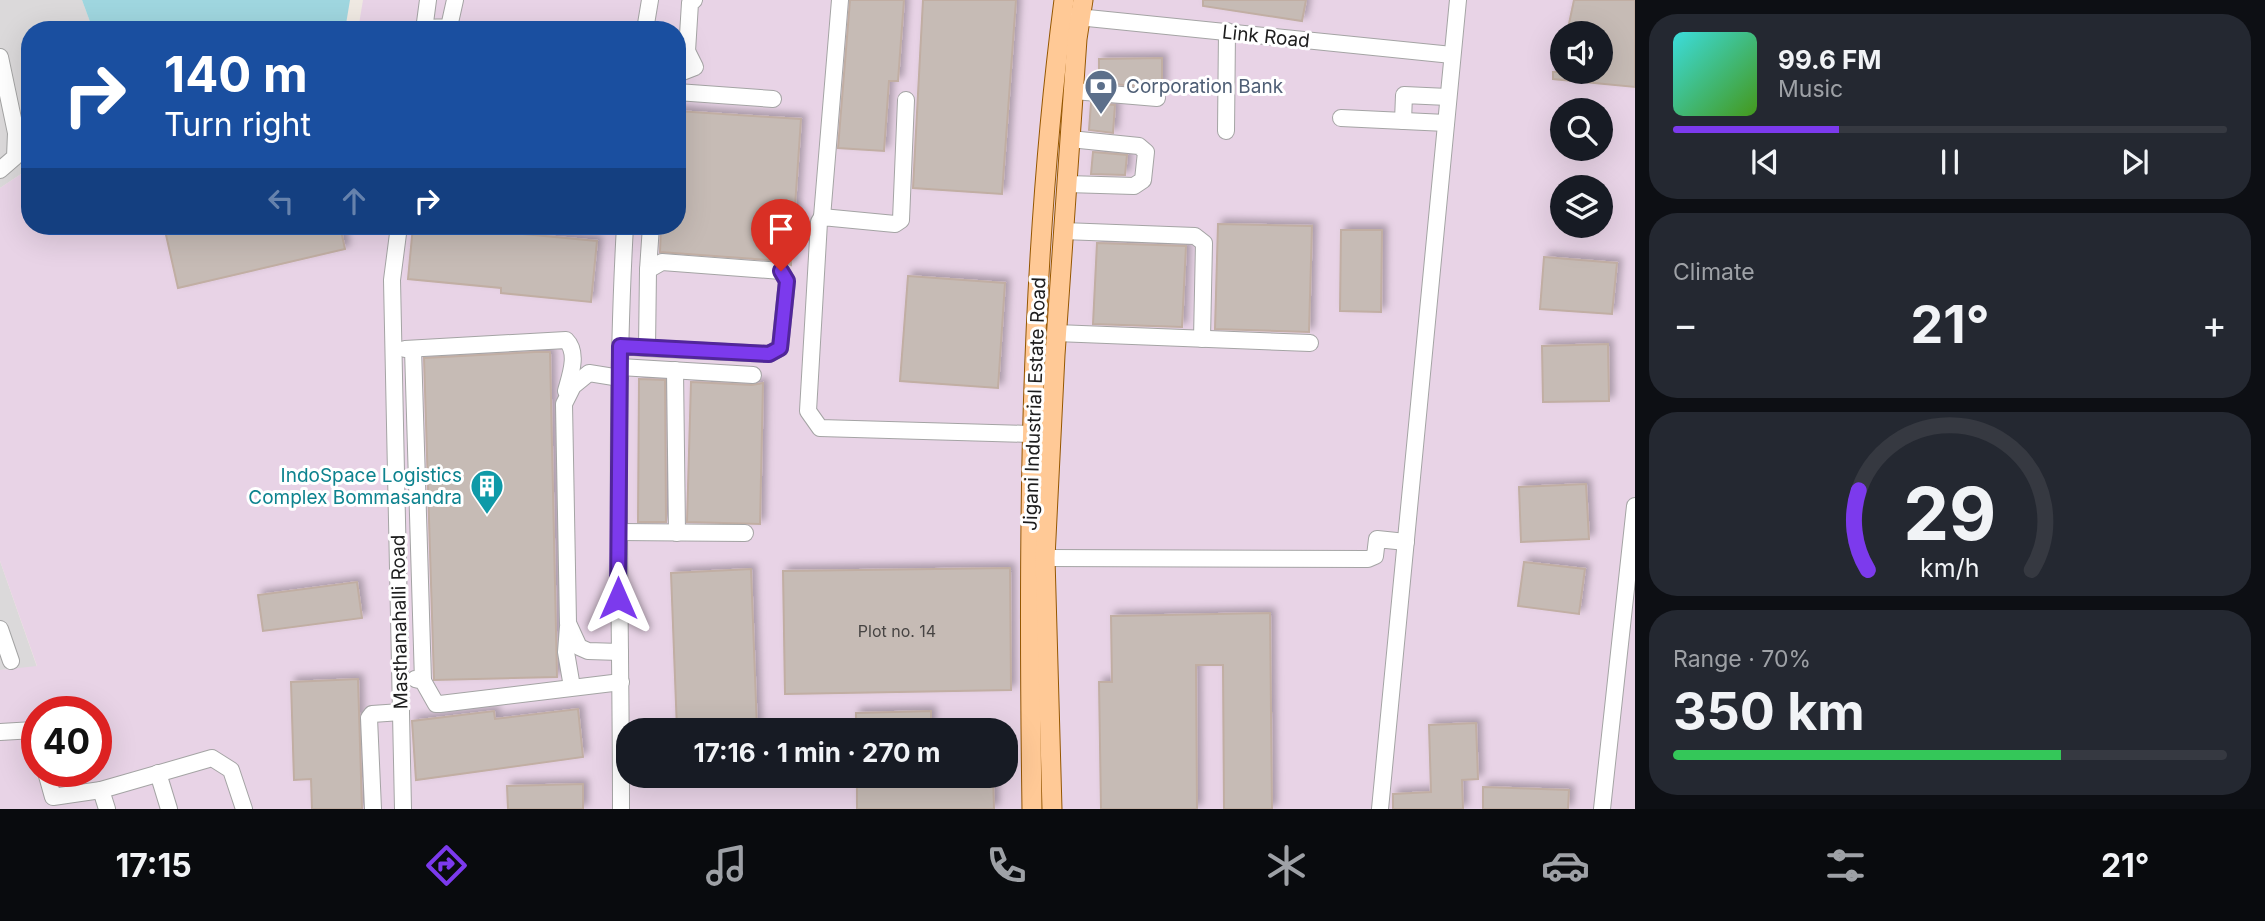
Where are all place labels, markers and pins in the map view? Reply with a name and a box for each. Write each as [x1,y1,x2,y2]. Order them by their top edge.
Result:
bank icon: Corporation Bank [1082,67,1120,116]
place label: Corporation Bank [1126,75,1284,98]
pin [751,199,811,271]
place label: IndoSpace Logistics Complex Bommasandra [248,464,462,509]
building icon: IndoSpace Logistics Complex Bommasandra [468,467,506,516]

